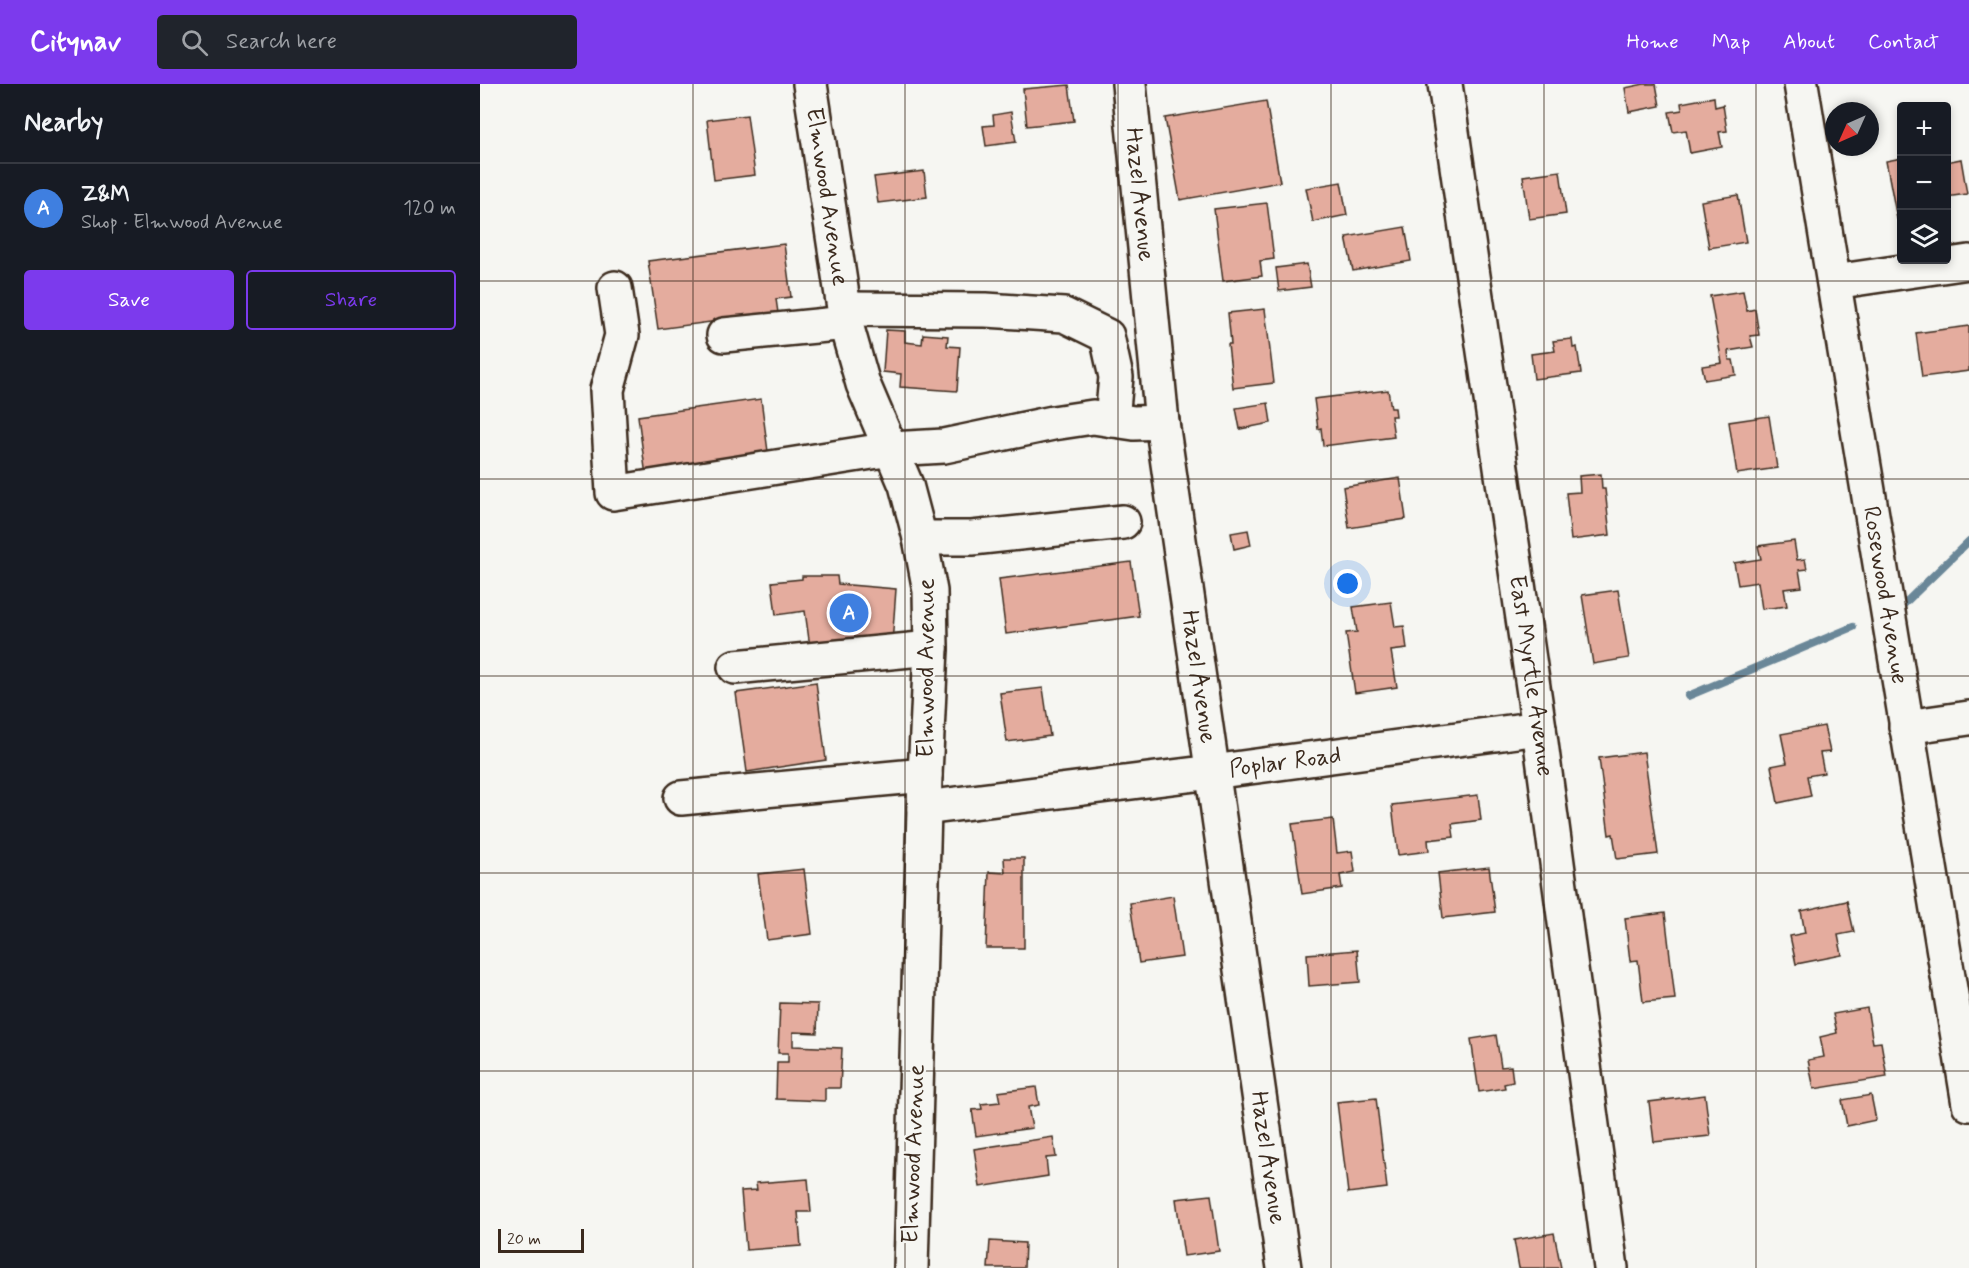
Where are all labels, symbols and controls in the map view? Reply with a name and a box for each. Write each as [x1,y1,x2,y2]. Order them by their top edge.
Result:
search box [157,15,577,69]
text: Citynav [30,24,121,61]
icon: search [178,26,211,59]
text: Search here [226,28,337,56]
text: Home [1627,28,1679,56]
text: Map [1712,28,1750,56]
text: About [1783,28,1835,56]
text: Contact [1868,28,1939,56]
north arrow [1825,102,1879,156]
map controls [1897,102,1951,264]
button: + [1897,102,1951,156]
street label: Elmwood Avenue [798,105,856,288]
text: Nearby [24,106,103,140]
street label: Hazel Avenue [1118,126,1162,263]
button: − [1897,156,1951,210]
text: Z&M [81,181,130,209]
text: A [37,195,50,222]
text: 120 m [403,195,456,222]
text: Shop · Elmwood Avenue [81,209,283,236]
button: layers [1897,210,1951,264]
button: Save [24,270,234,330]
button: Share [246,270,456,330]
street label: Rosewood Avenue [1855,504,1915,686]
your location [1333,569,1362,598]
street label: East Myrtle Avenue [1501,573,1561,778]
street label: Elmwood Avenue [911,578,942,758]
pin: A [830,590,868,636]
street label: Hazel Avenue [1174,608,1224,745]
street label: Poplar Road [1227,739,1343,785]
street label: Elmwood Avenue [895,1063,933,1244]
street label: Hazel Avenue [1243,1089,1293,1226]
scale bar [498,1226,584,1254]
text: 20 m [507,1229,541,1250]

